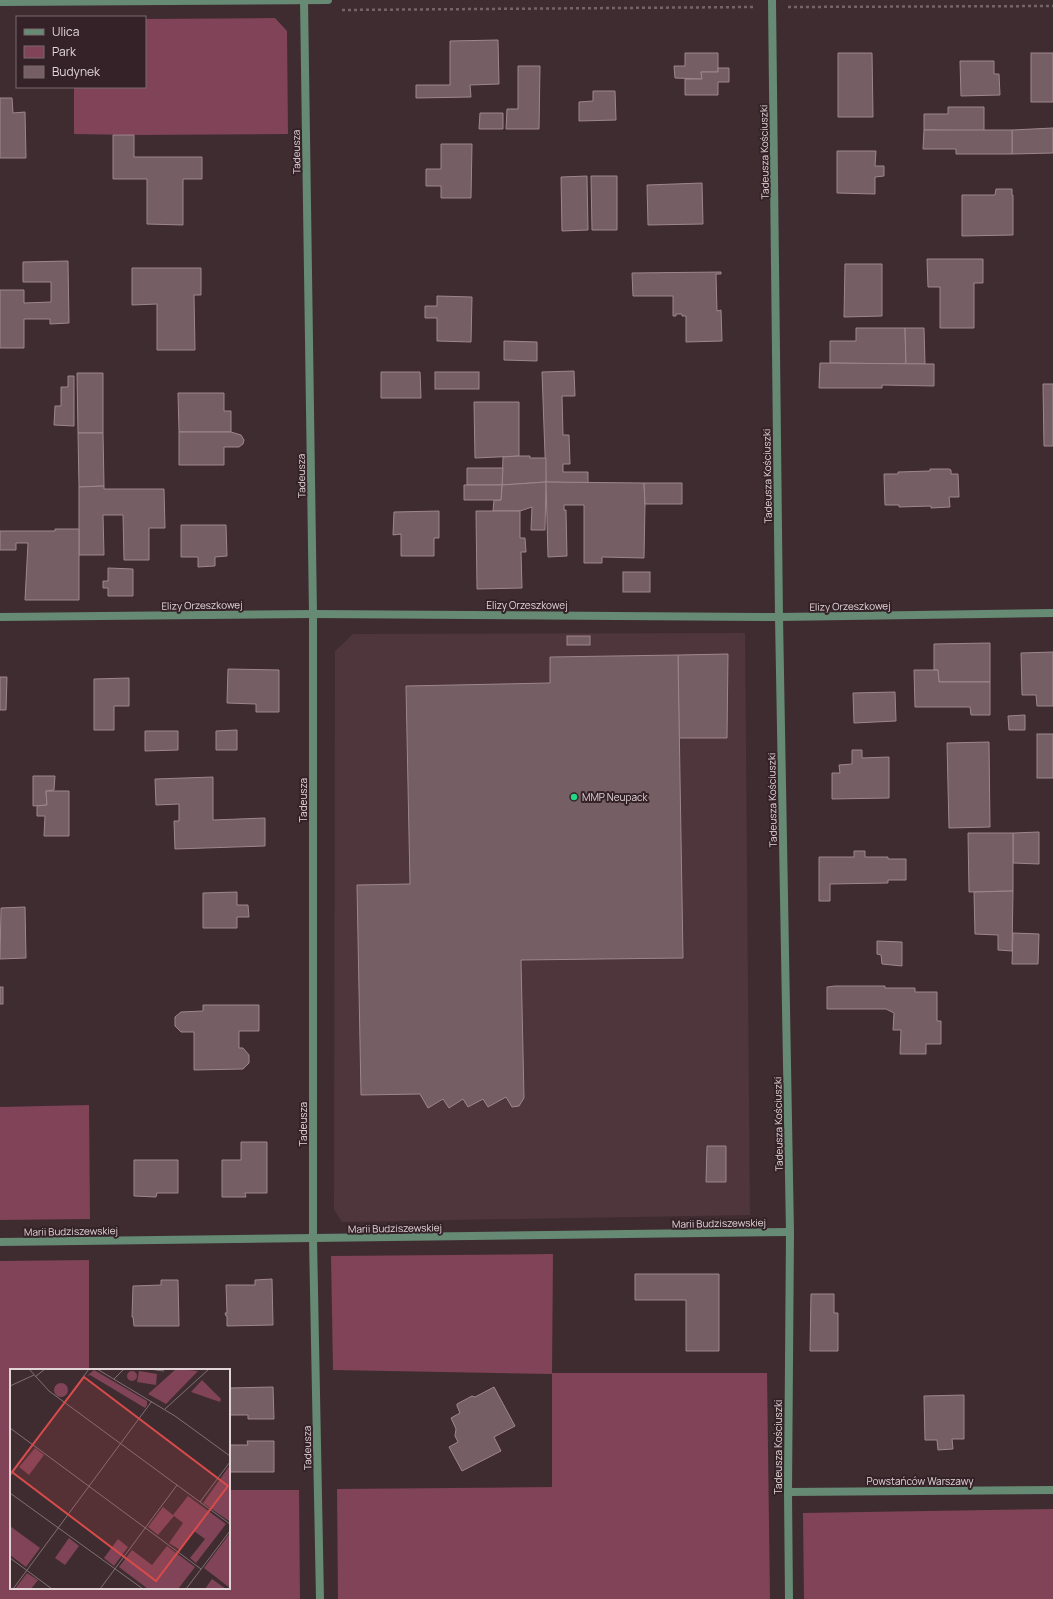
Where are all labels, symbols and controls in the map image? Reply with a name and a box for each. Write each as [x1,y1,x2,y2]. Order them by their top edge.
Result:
legend [16,16,146,88]
text: Ulica [52,23,79,40]
text: Park [52,43,77,60]
text: Budynek [52,63,101,80]
street label: Tadeusza Kościuszki [756,105,772,199]
street label: Tadeusza [289,130,303,174]
street label: Tadeusza Kościuszki [759,429,775,523]
street label: Tadeusza [294,454,308,498]
street label: Elizy Orzeszkowej [161,597,243,613]
street label: Elizy Orzeszkowej [486,598,568,612]
street label: Elizy Orzeszkowej [809,598,891,614]
street label: Tadeusza Kościuszki [764,753,780,847]
street label: Tadeusza [296,778,310,822]
place label: MMP Neupack [582,790,648,804]
marker: MMP Neupack [569,792,579,802]
street label: Tadeusza Kościuszki [770,1077,786,1171]
street label: Tadeusza [296,1102,310,1146]
street label: Marii Budziszewskiej [672,1215,766,1231]
street label: Marii Budziszewskiej [348,1220,442,1236]
street label: Marii Budziszewskiej [24,1223,118,1239]
inset map [10,1369,230,1589]
street label: Tadeusza Kościuszki [771,1400,785,1494]
street label: Tadeusza [300,1426,314,1470]
street label: Powstańców Warszawy [866,1474,974,1488]

